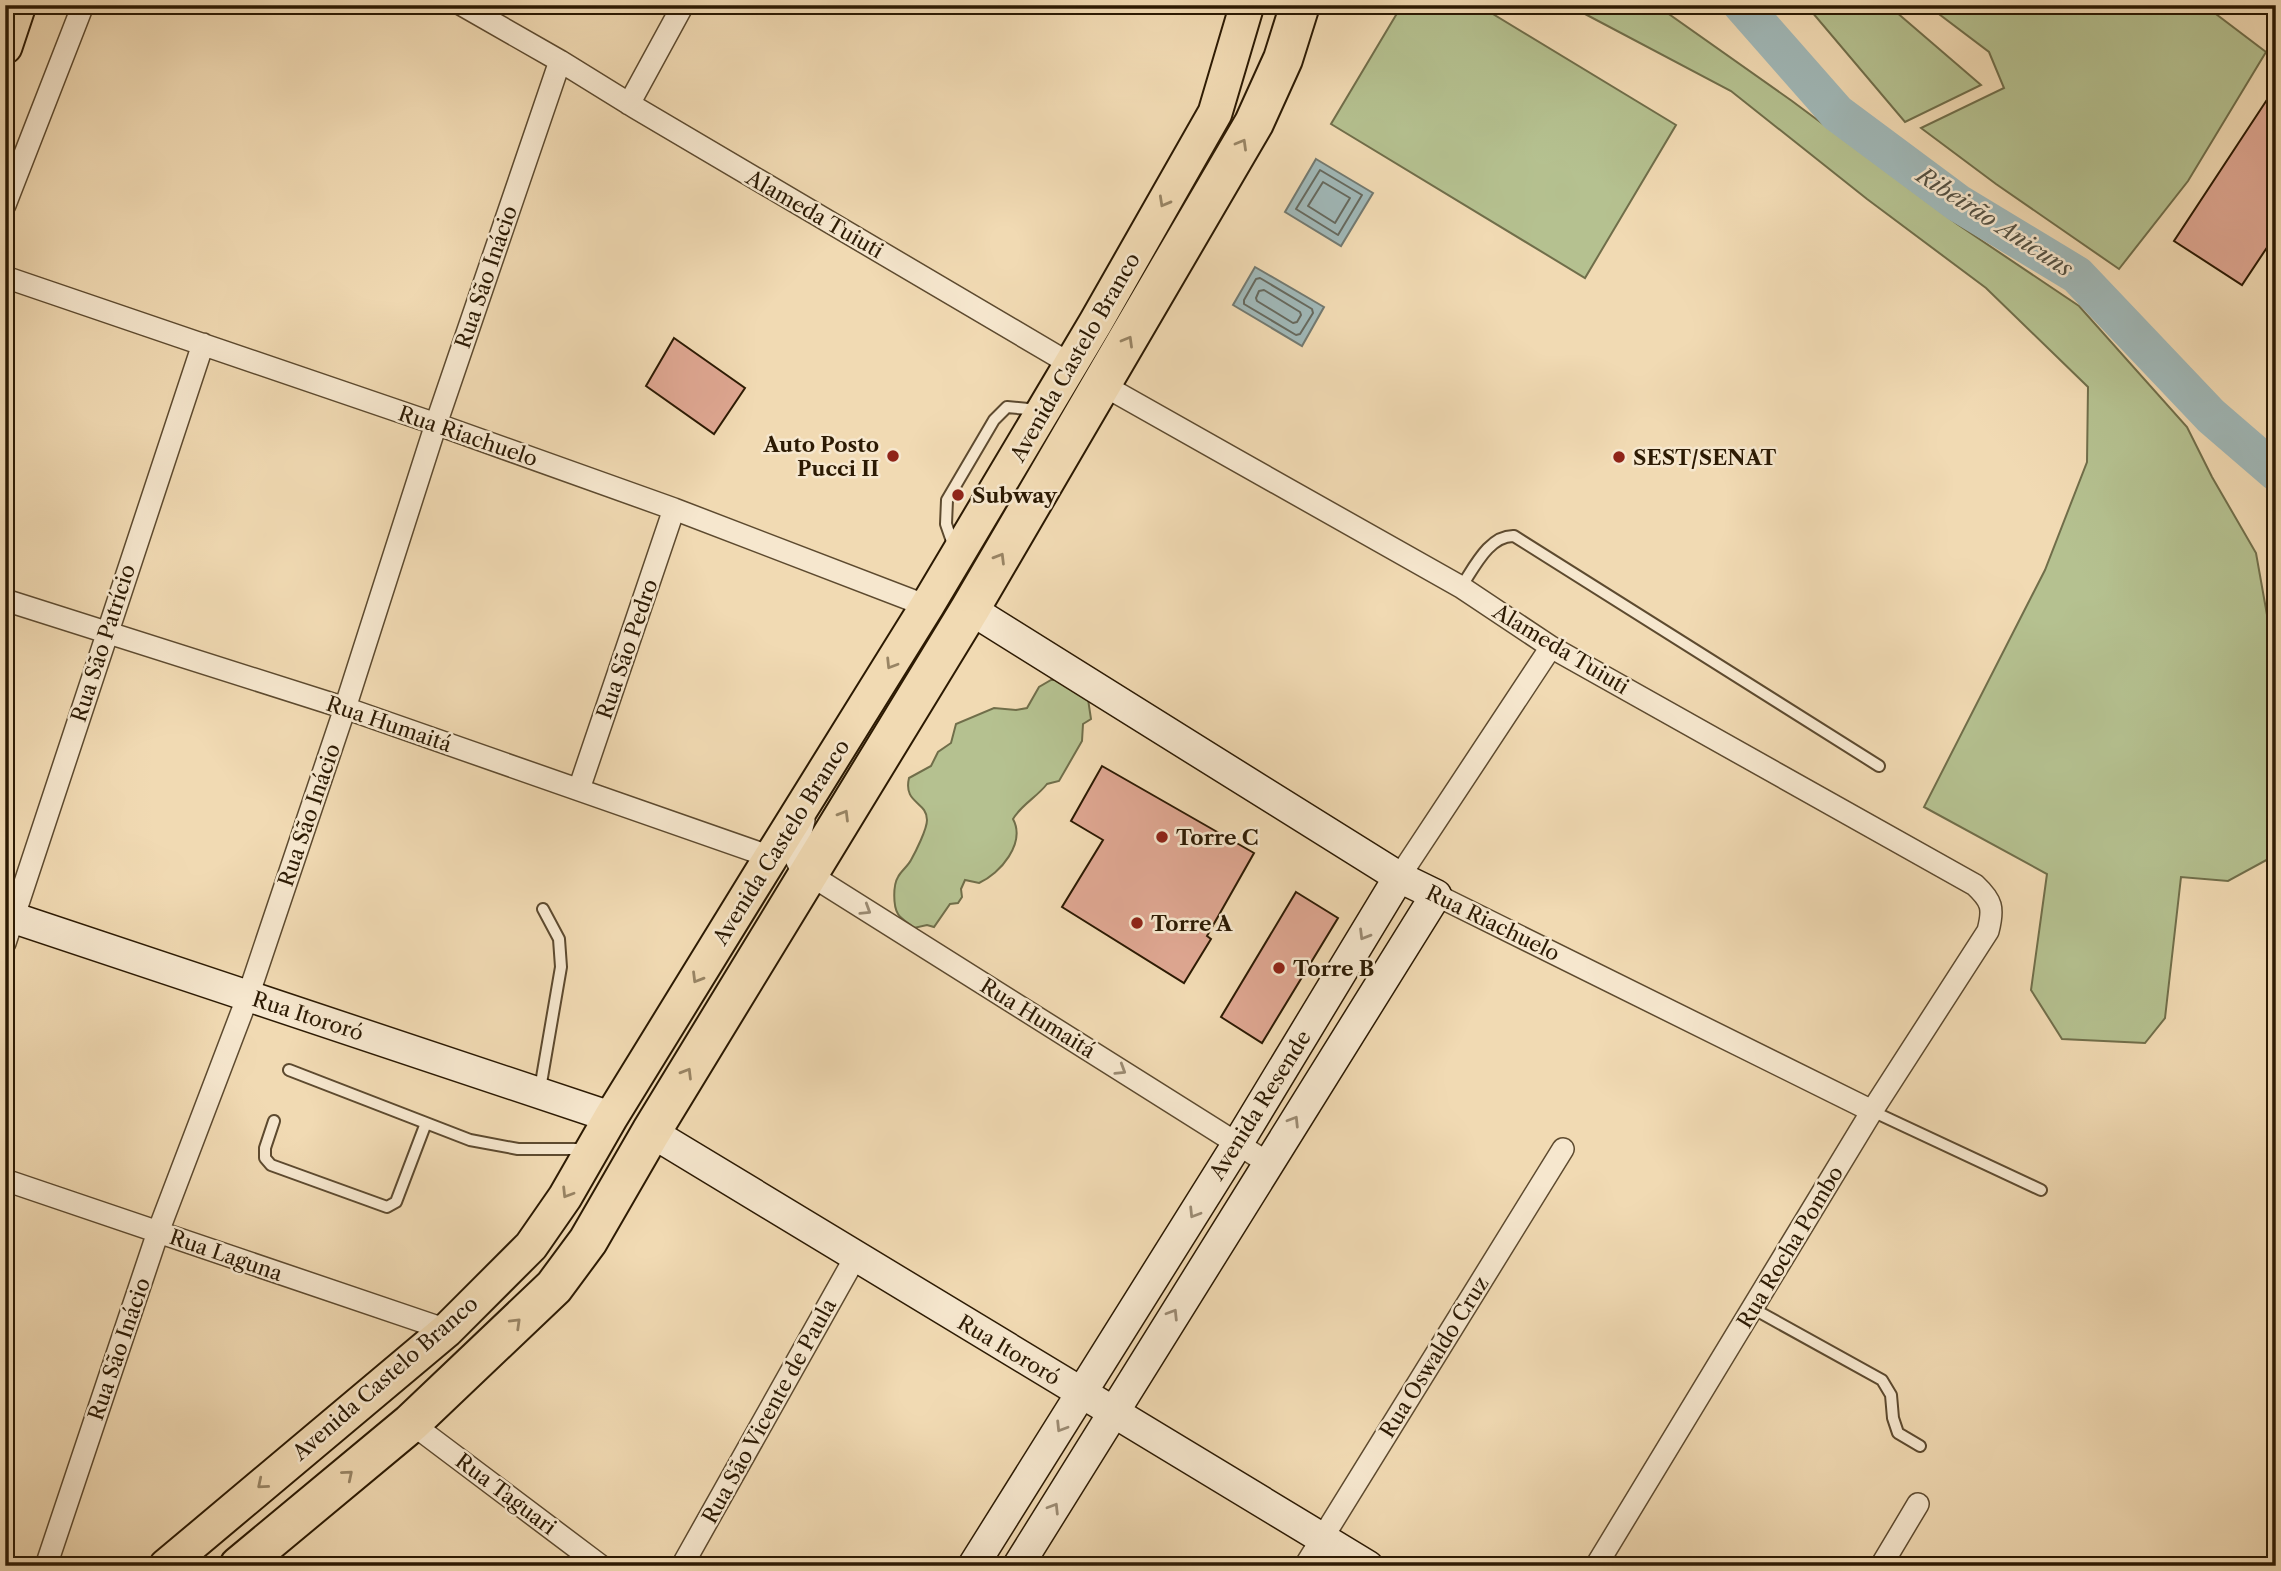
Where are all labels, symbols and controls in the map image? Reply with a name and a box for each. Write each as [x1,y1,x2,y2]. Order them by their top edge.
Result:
one-way arrow [1234,138,1247,151]
water label: Ribeirão Anicuns [1910,160,2079,283]
street label: Alameda Tuiuti [741,164,888,263]
one-way arrow [1159,195,1172,208]
street label: Rua São Inácio [450,202,522,352]
street label: Avenida Castelo Branco [1004,248,1145,467]
one-way arrow [1120,335,1133,348]
street label: Rua Riachuelo [395,400,541,472]
place label: Auto Posto Pucci II [762,432,879,481]
place label: SEST/SENAT [1633,445,1776,470]
marker: Auto Posto Pucci II [885,448,901,464]
marker: SEST/SENAT [1611,449,1627,465]
place label: Subway [972,483,1058,508]
marker: Subway [950,487,966,503]
one-way arrow [992,552,1005,565]
street label: Rua São Patrício [66,561,140,725]
street label: Rua São Pedro [591,576,663,722]
street label: Alameda Tuiuti [1488,598,1633,699]
one-way arrow [887,656,900,669]
street label: Rua Humaitá [323,691,456,757]
street label: Avenida Castelo Branco [707,735,854,950]
street label: Rua São Inácio [273,740,345,890]
one-way arrow [836,810,849,823]
place label: Torre C [1176,825,1259,850]
marker: Torre C [1154,829,1170,845]
street label: Rua Riachuelo [1422,880,1564,966]
one-way arrow [859,901,872,914]
place label: Torre A [1151,911,1233,936]
marker: Torre A [1129,915,1145,931]
one-way arrow [1360,928,1373,941]
place label: Torre B [1293,956,1374,981]
marker: Torre B [1271,960,1287,976]
one-way arrow [692,970,705,983]
street label: Rua Humaitá [976,973,1101,1064]
street label: Rua Itororó [249,986,367,1046]
street label: Avenida Resende [1204,1026,1316,1185]
one-way arrow [1114,1061,1127,1074]
one-way arrow [679,1068,692,1081]
one-way arrow [1285,1116,1298,1129]
street label: Rua Rocha Pombo [1732,1161,1848,1333]
one-way arrow [562,1186,575,1199]
one-way arrow [1190,1205,1203,1218]
street label: Rua Laguna [166,1224,287,1286]
street label: Rua Oswaldo Cruz [1374,1272,1494,1442]
street label: Rua São Inácio [83,1274,155,1424]
street label: Avenida Castelo Branco [287,1291,483,1466]
street label: Rua São Vicente de Paula [697,1293,842,1528]
one-way arrow [1165,1309,1178,1322]
street label: Rua Itororó [953,1310,1065,1390]
one-way arrow [508,1318,521,1331]
one-way arrow [1056,1419,1069,1432]
street label: Rua Taguari [451,1448,561,1540]
one-way arrow [340,1471,353,1483]
one-way arrow [257,1476,269,1489]
one-way arrow [1045,1502,1058,1515]

